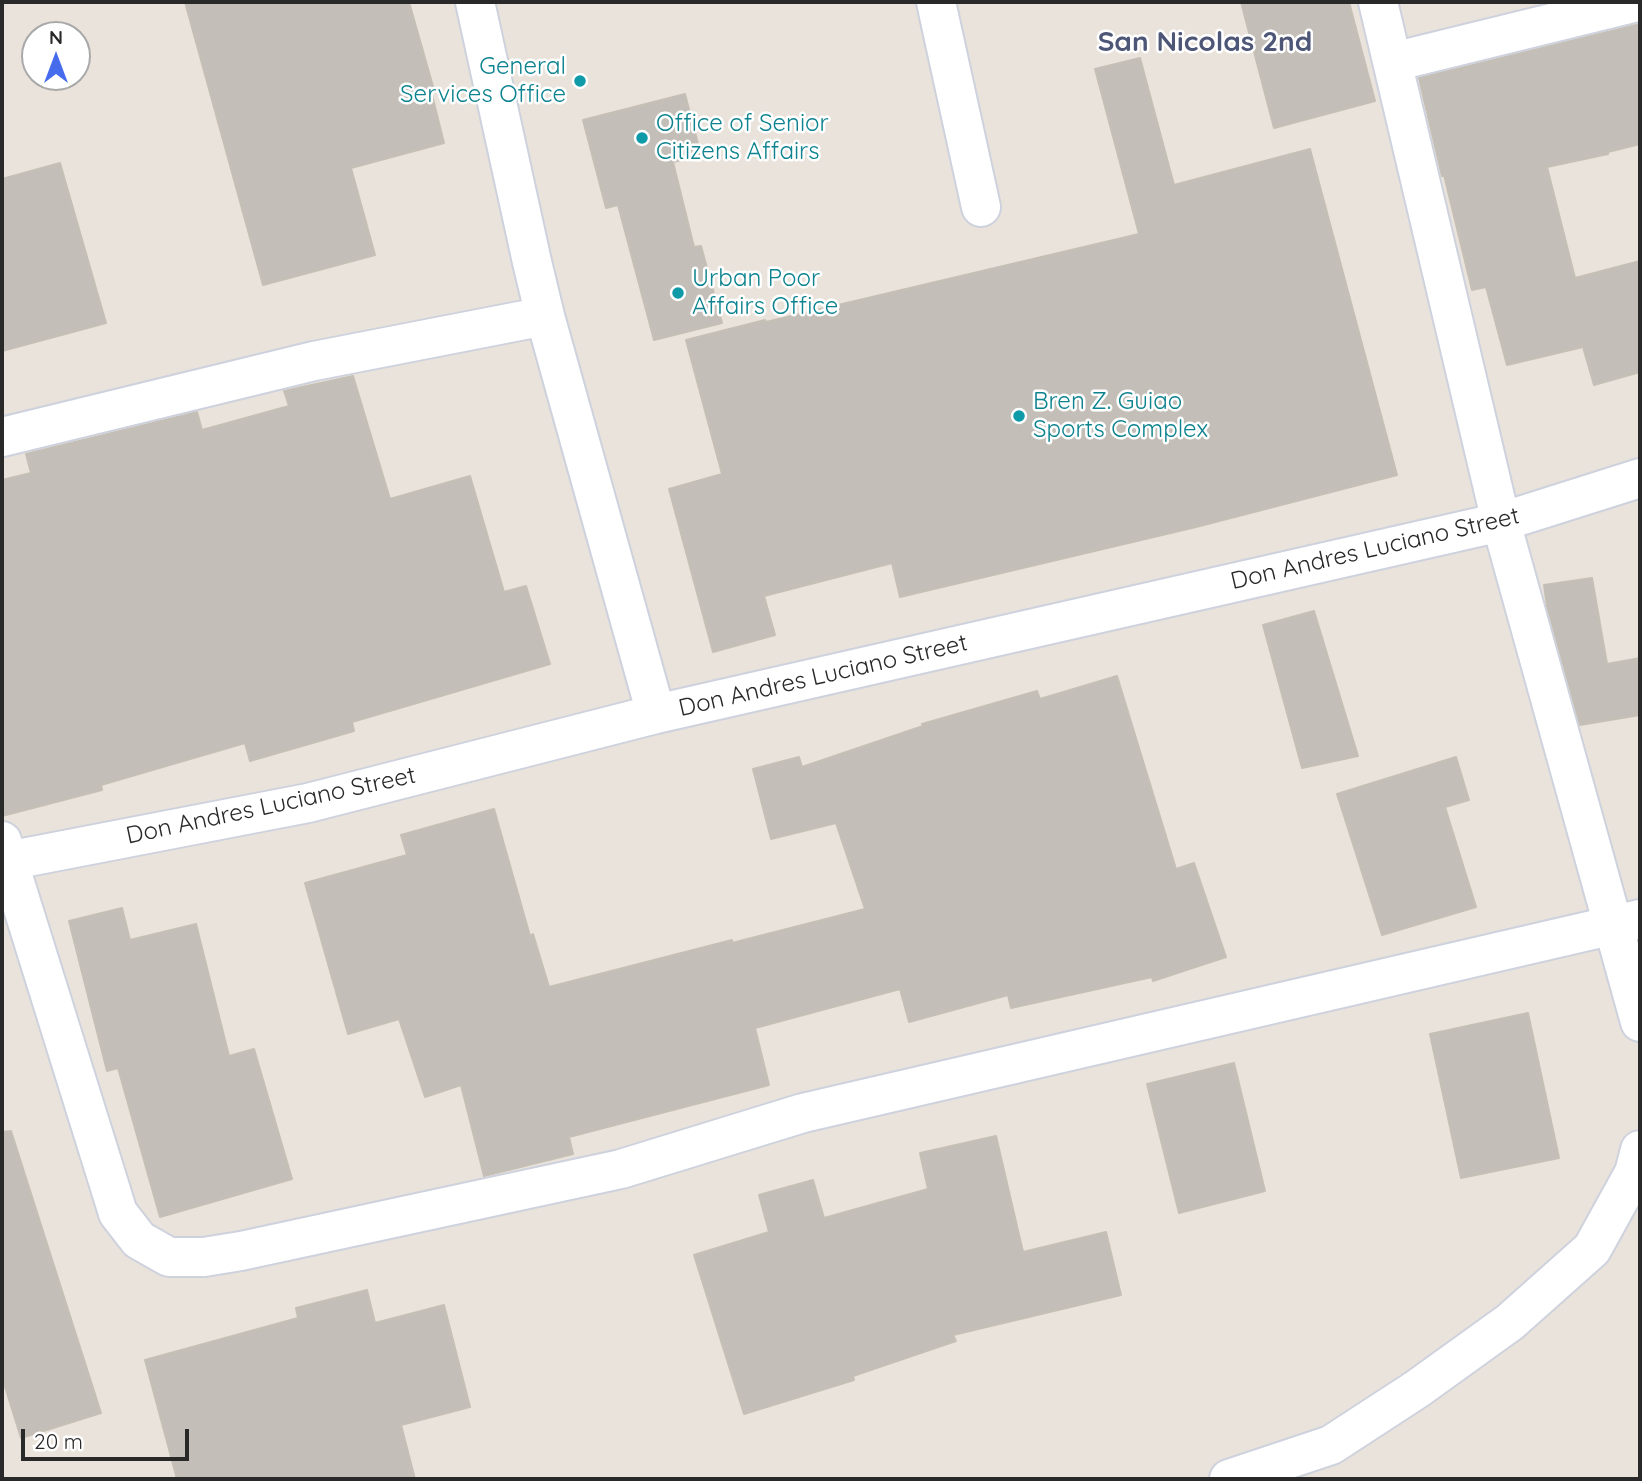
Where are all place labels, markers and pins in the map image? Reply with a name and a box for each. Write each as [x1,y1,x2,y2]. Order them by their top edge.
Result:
place label: General Services Office [400,53,566,109]
marker: General Services Office [572,73,588,89]
place label: Office of Senior Citizens Affairs [656,110,829,166]
marker: Office of Senior Citizens Affairs [634,130,650,146]
place label: Urban Poor Affairs Office [692,265,838,321]
marker: Urban Poor Affairs Office [670,285,686,301]
place label: Bren Z. Guiao Sports Complex [1033,388,1208,444]
marker: Bren Z. Guiao Sports Complex [1011,408,1027,424]

